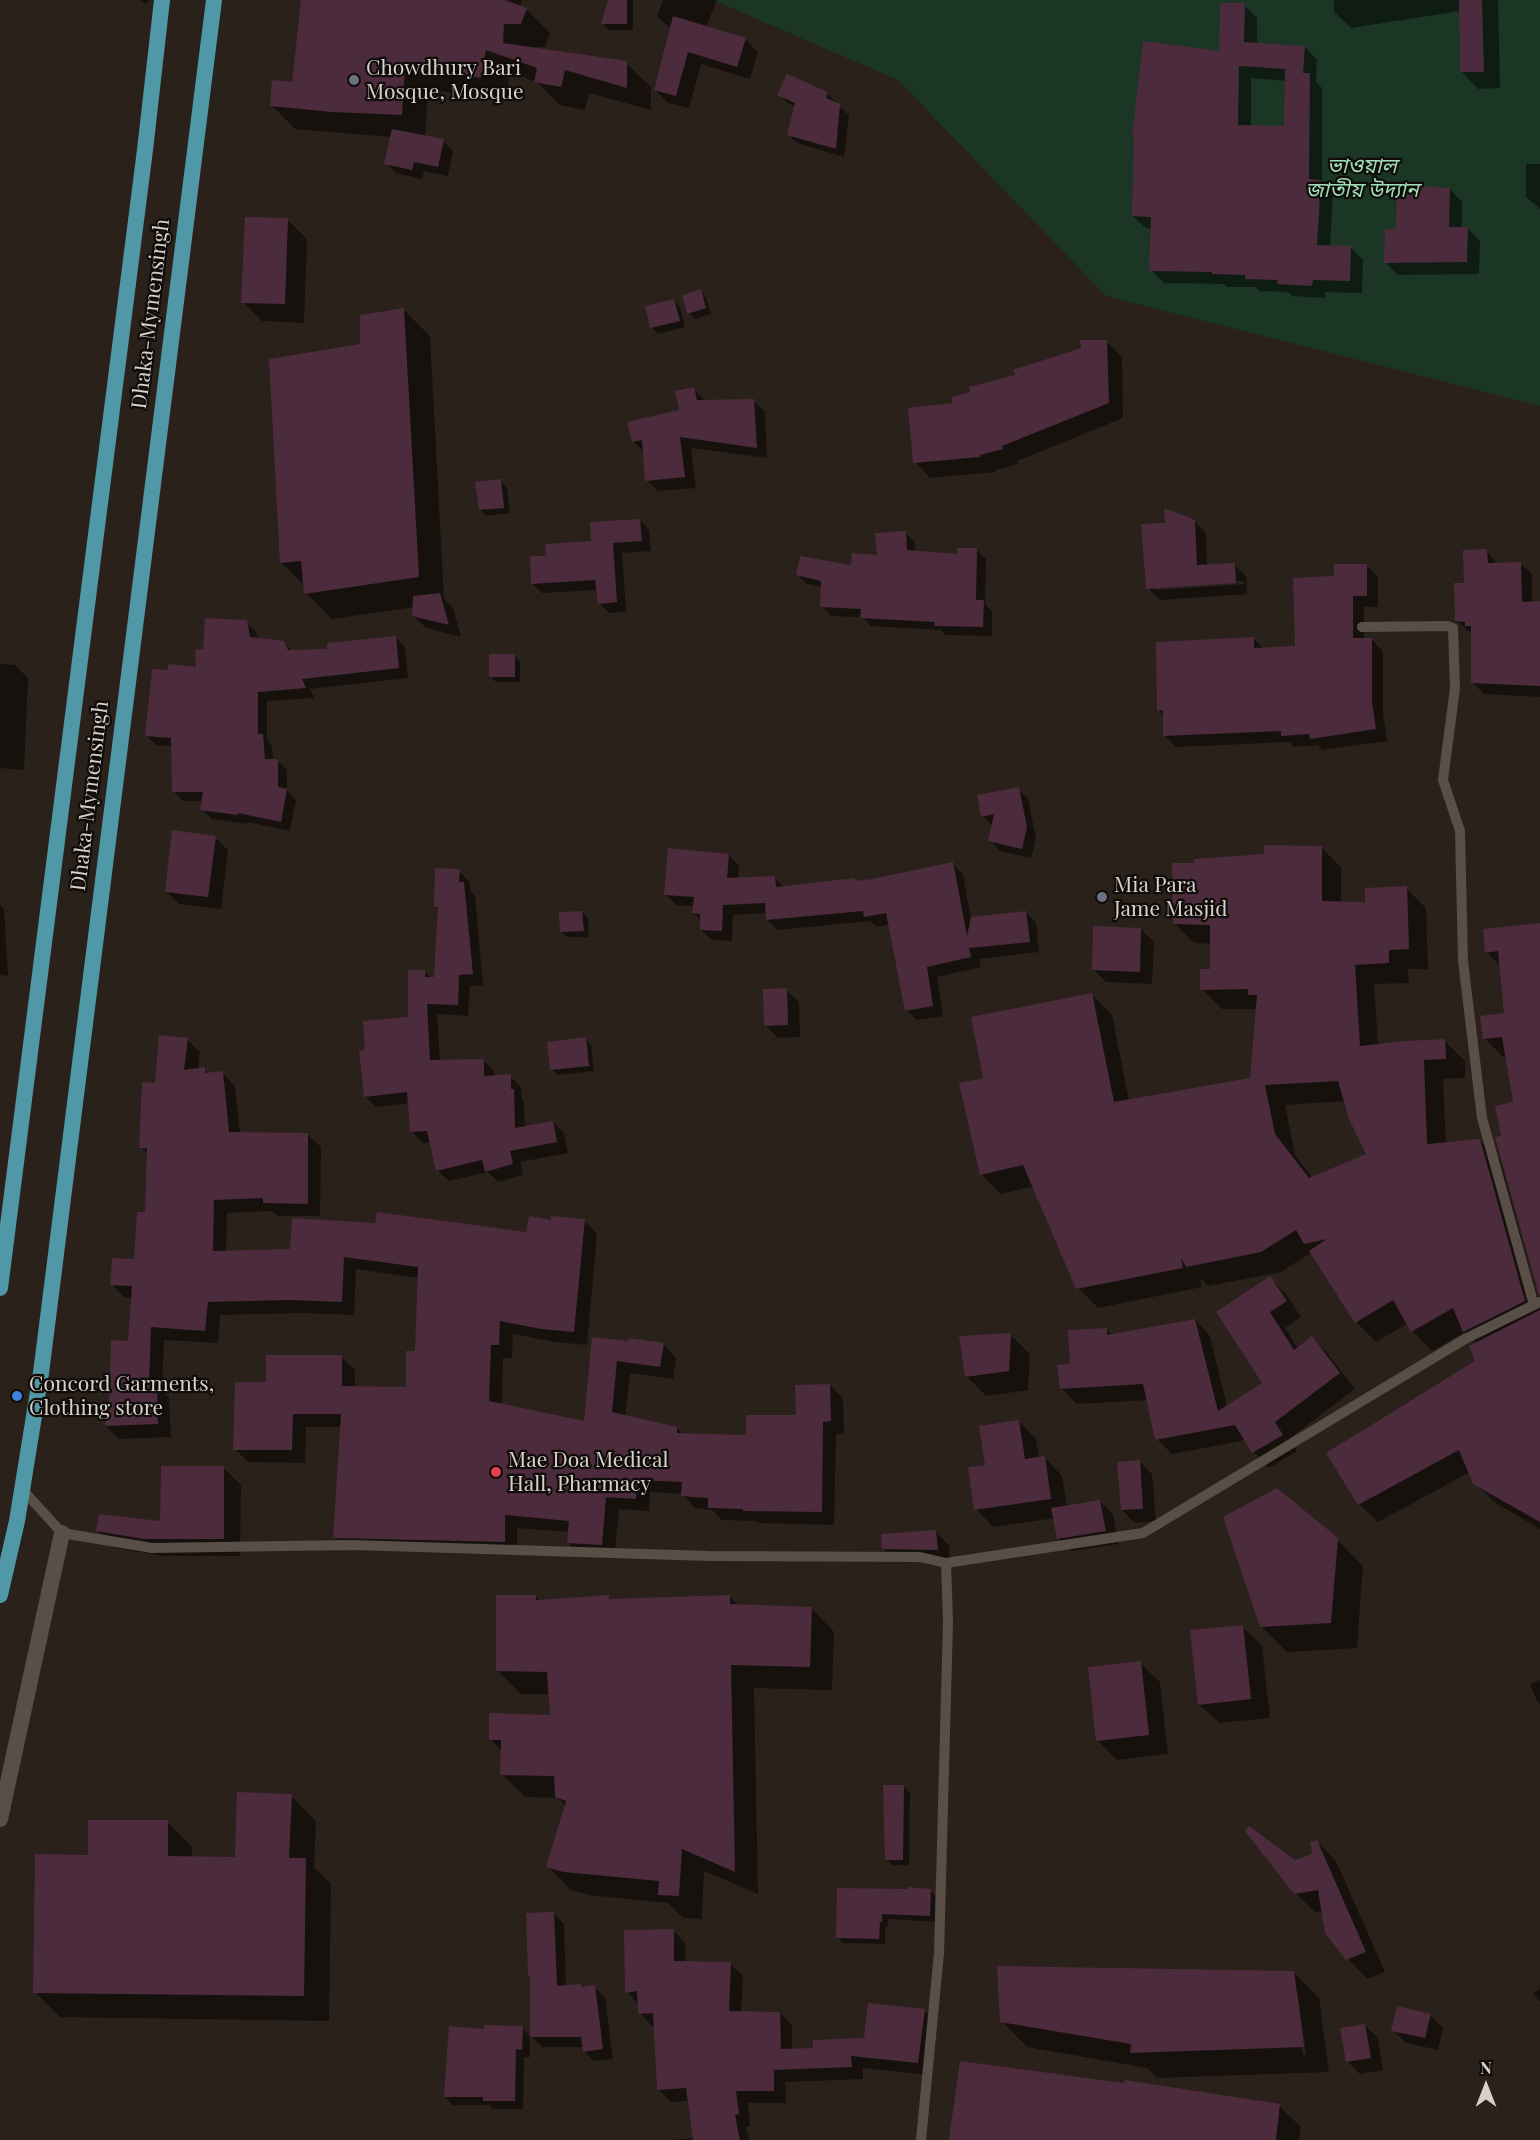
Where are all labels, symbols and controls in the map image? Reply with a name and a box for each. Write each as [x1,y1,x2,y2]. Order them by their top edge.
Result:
place label: Chowdhury Bari Mosque, Mosque [366,55,524,105]
marker: Chowdhury Bari Mosque, Mosque [347,73,361,87]
park label: ভাওয়াল জাতীয় উদ্যান [1305,153,1419,203]
street label: Dhaka-Mymensingh [127,217,175,411]
street label: Dhaka-Mymensingh [66,699,114,893]
place label: Mia Para Jame Masjid [1114,872,1227,922]
marker: Mia Para Jame Masjid [1095,890,1109,904]
place label: Concord Garments, Clothing store [29,1371,214,1421]
marker: Concord Garments, Clothing store [10,1389,24,1403]
place label: Mae Doa Medical Hall, Pharmacy [508,1447,668,1497]
marker: Mae Doa Medical Hall, Pharmacy [489,1465,503,1479]
north arrow [1456,2056,1516,2116]
text: N [1480,2057,1492,2078]

